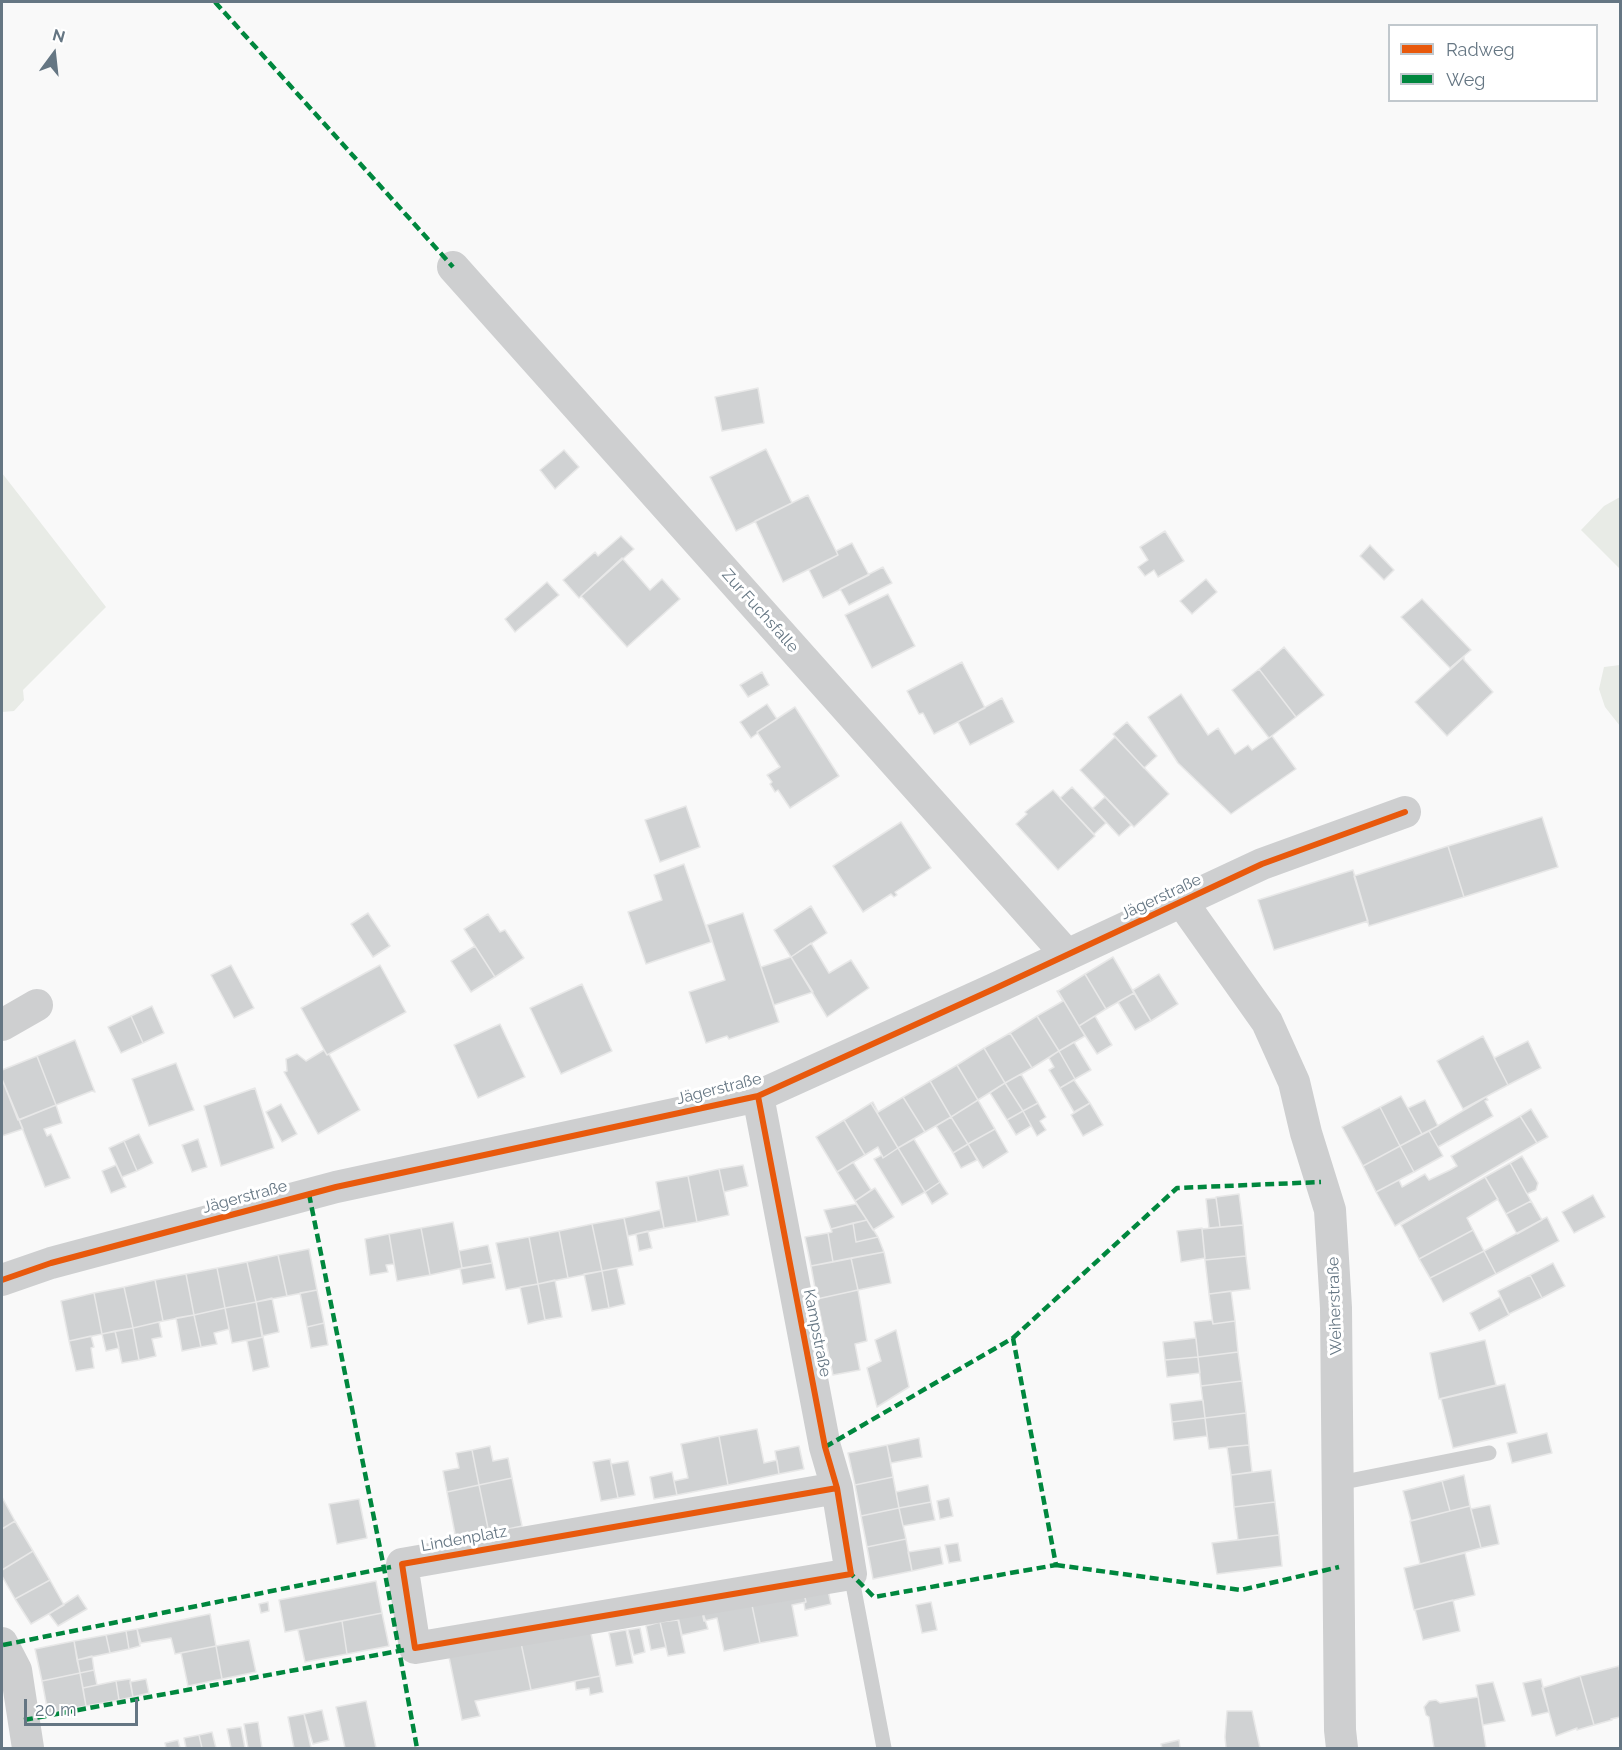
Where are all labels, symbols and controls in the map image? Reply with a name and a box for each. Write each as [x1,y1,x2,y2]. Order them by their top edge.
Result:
north arrow [24,24,84,84]
legend [1388,24,1598,102]
text: N [50,25,67,47]
text: Radweg [1446,39,1515,60]
text: Weg [1446,69,1485,90]
street label: Zur Fuchsfalle [718,565,802,657]
street label: Jägerstraße [1118,870,1204,924]
street label: Jägerstraße [675,1069,763,1109]
street label: Jägerstraße [201,1176,289,1218]
street label: Weiherstraße [1324,1256,1346,1356]
street label: Kampstraße [799,1287,835,1379]
street label: Lindenplatz [420,1522,508,1556]
scale bar [27,1687,141,1725]
text: 20 m [35,1699,77,1720]

